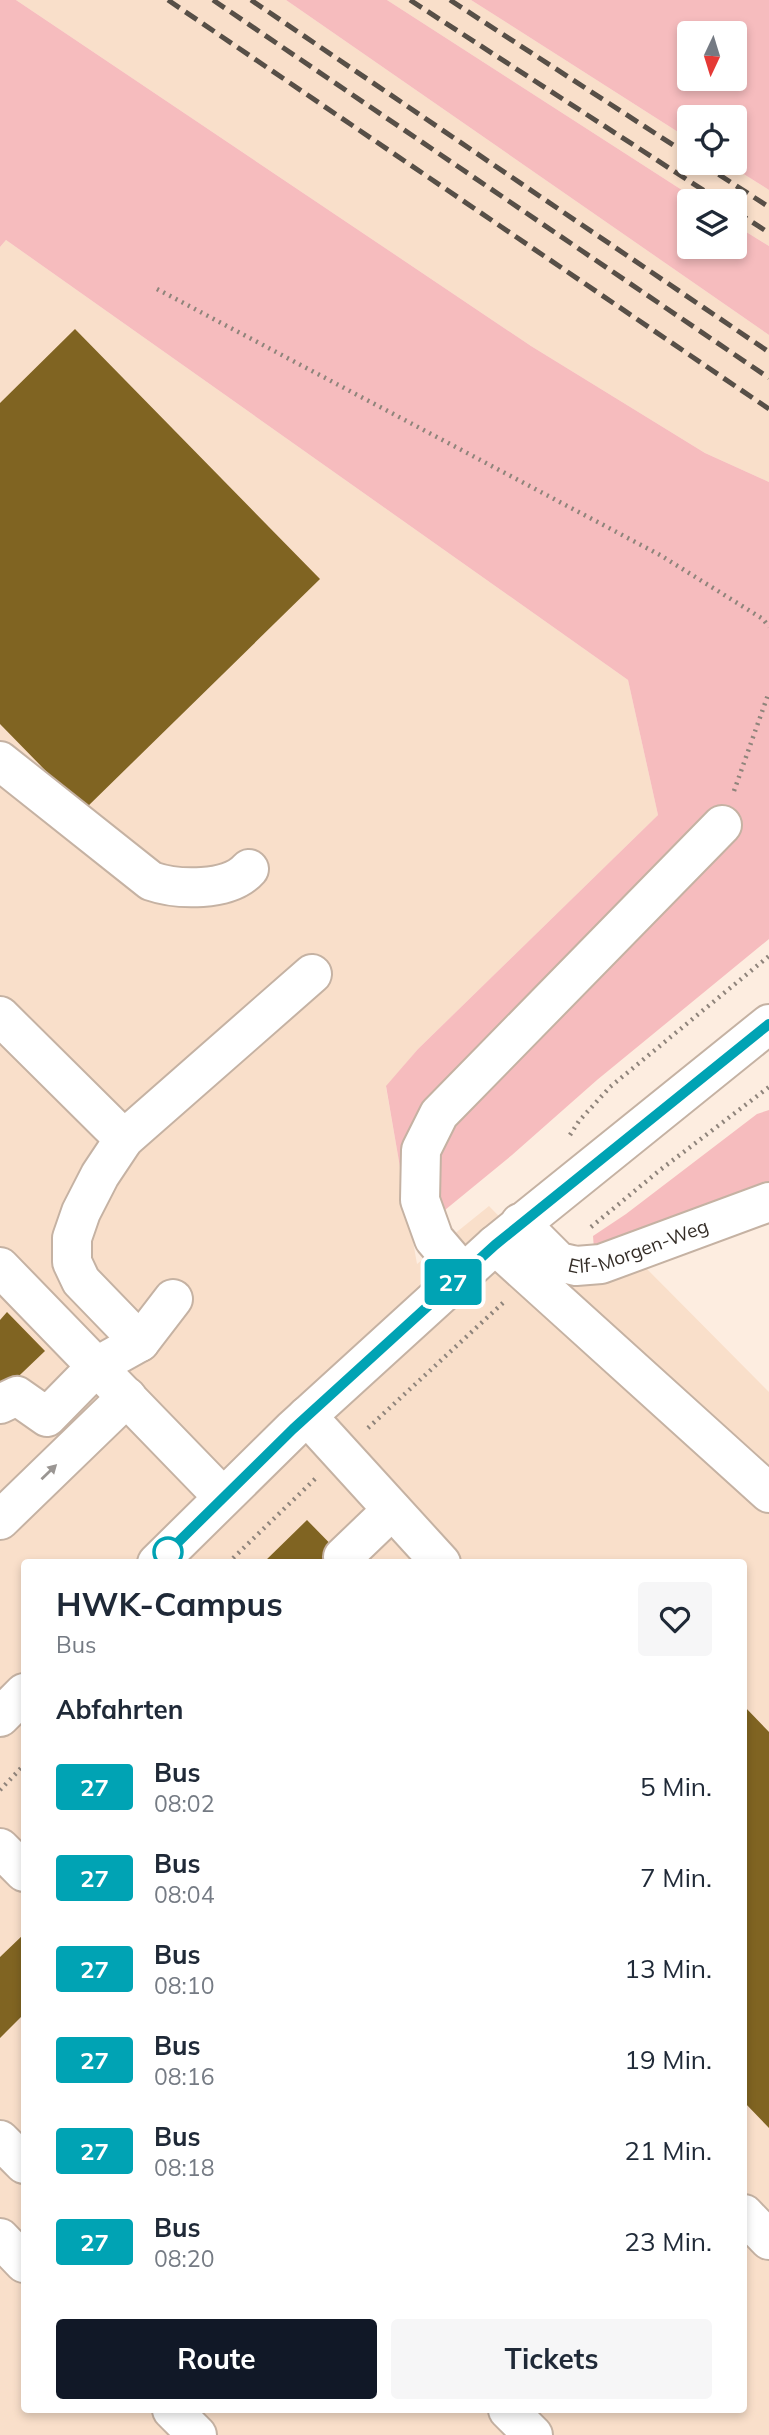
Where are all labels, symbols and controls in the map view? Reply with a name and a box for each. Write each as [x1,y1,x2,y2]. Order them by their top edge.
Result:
north arrow [677,21,747,91]
map controls [677,21,747,259]
button: locate [677,105,747,175]
button: layers [677,189,747,259]
street label: Elf-Morgen-Weg [566,1214,711,1278]
line badge: 27 [421,1259,484,1305]
text: 27 [439,1267,467,1297]
one-way arrow [40,1465,57,1481]
unlabelled marker [153,1537,183,1567]
button: heart [638,1582,712,1656]
text: HWK-Campus [56,1583,283,1624]
text: Bus [56,1630,96,1659]
text: Abfahrten [56,1693,183,1726]
text: Bus [154,1756,200,1789]
text: 5 Min. [640,1770,712,1803]
text: 27 [80,1772,109,1802]
text: 08:02 [154,1789,214,1818]
text: Bus [154,1847,200,1880]
text: 7 Min. [640,1861,712,1894]
text: 27 [80,1863,109,1893]
text: 08:04 [154,1880,214,1909]
text: Bus [154,1938,200,1971]
text: 13 Min. [624,1952,712,1985]
text: 27 [80,1954,109,1984]
text: 08:10 [154,1971,214,2000]
text: Bus [154,2029,200,2062]
text: 19 Min. [624,2043,712,2076]
text: 27 [80,2045,109,2075]
text: 08:16 [154,2062,214,2091]
text: Bus [154,2120,200,2153]
text: 21 Min. [624,2134,712,2167]
text: 27 [80,2136,109,2166]
text: 08:18 [154,2153,214,2182]
text: Bus [154,2211,200,2244]
text: 23 Min. [624,2225,712,2258]
text: 27 [80,2227,109,2257]
text: 08:20 [154,2244,214,2273]
button: Route [56,2319,377,2399]
button: Tickets [391,2319,712,2399]

